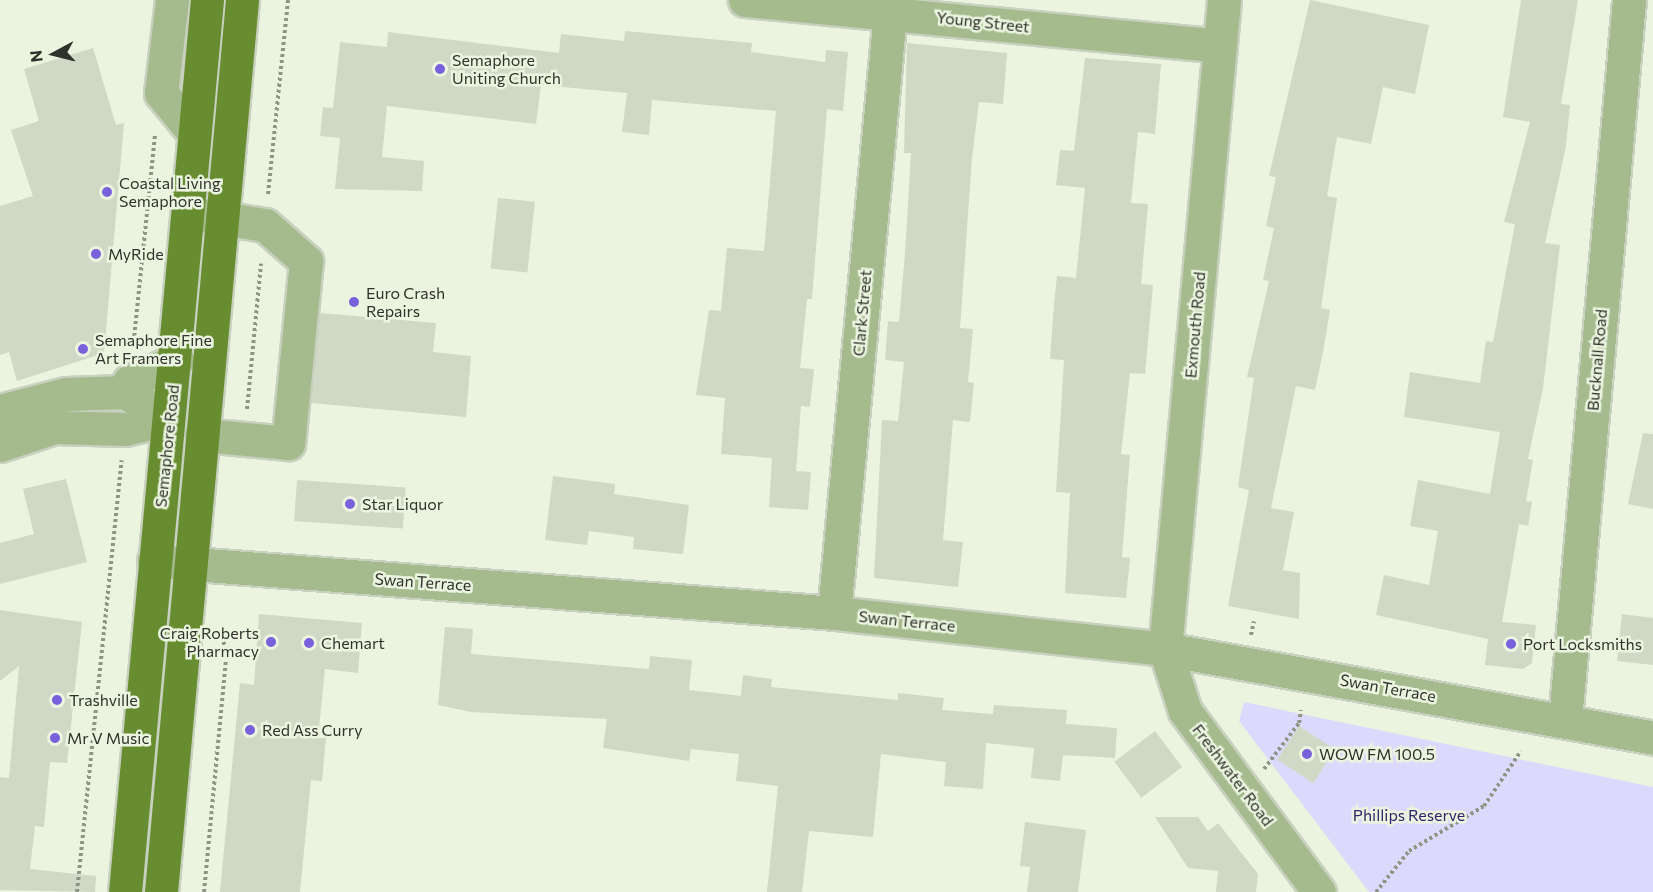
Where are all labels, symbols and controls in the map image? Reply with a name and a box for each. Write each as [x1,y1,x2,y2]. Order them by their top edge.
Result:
street label: Young Street [935,8,1031,36]
north arrow [24,24,84,84]
text: N [25,49,46,63]
place label: Semaphore Uniting Church [452,50,561,88]
marker: Semaphore Uniting Church [433,62,447,76]
place label: Coastal Living Semaphore [119,173,221,211]
marker: Coastal Living Semaphore [100,185,114,199]
place label: MyRide [108,244,164,264]
marker: MyRide [89,247,103,261]
street label: Clark Street [849,269,875,357]
street label: Exmouth Road [1181,271,1209,379]
place label: Euro Crash Repairs [366,283,445,321]
marker: Euro Crash Repairs [347,295,361,309]
street label: Bucknall Road [1583,308,1611,412]
place label: Semaphore Fine Art Framers [95,330,212,368]
marker: Semaphore Fine Art Framers [76,342,90,356]
street label: Semaphore Road [151,384,183,508]
place label: Star Liquor [362,494,443,514]
marker: Star Liquor [343,497,357,511]
street label: Swan Terrace [374,569,472,595]
street label: Swan Terrace [858,606,956,636]
place label: Craig Roberts Pharmacy [160,623,259,661]
place label: Chemart [321,633,385,653]
place label: Port Locksmiths [1523,634,1642,654]
marker: Craig Roberts Pharmacy [264,635,278,649]
marker: Chemart [302,636,316,650]
marker: Port Locksmiths [1504,637,1518,651]
street label: Swan Terrace [1339,670,1437,706]
place label: Trashville [69,690,138,710]
marker: Trashville [50,693,64,707]
place label: Red Ass Curry [262,720,363,740]
street label: Freshwater Road [1188,720,1278,830]
marker: Red Ass Curry [243,723,257,737]
place label: Mr V Music [67,728,149,748]
marker: Mr V Music [48,731,62,745]
place label: WOW FM 100.5 [1319,744,1435,764]
marker: WOW FM 100.5 [1300,747,1314,761]
park label: Phillips Reserve [1353,805,1465,825]

